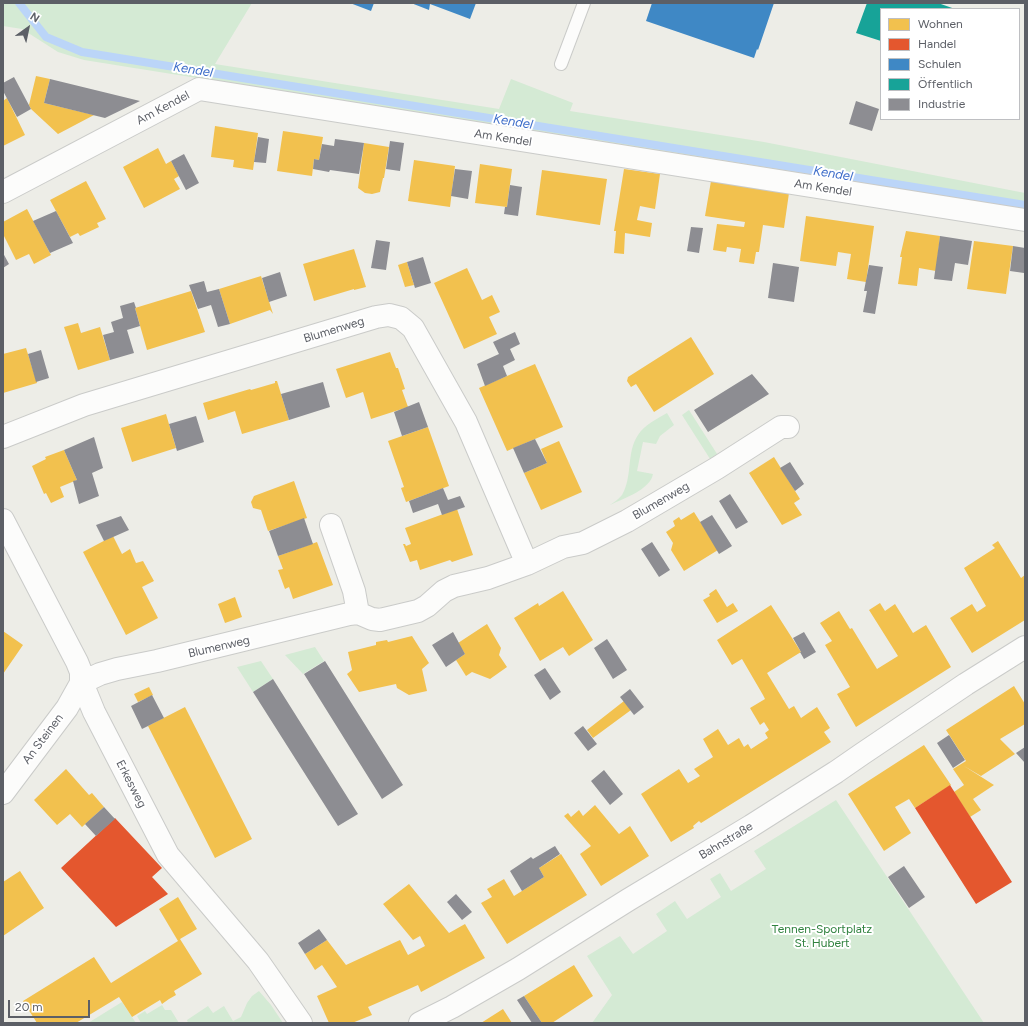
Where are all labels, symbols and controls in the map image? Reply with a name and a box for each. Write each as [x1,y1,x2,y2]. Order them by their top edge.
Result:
north arrow [8,8,48,48]
legend [880,8,1020,120]
text: N [28,10,42,25]
text: Wohnen [918,17,963,31]
text: Handel [918,37,956,51]
text: Schulen [918,57,961,71]
water label: Kendel [172,59,214,81]
text: Öffentlich [918,77,973,91]
street label: Am Kendel [134,88,192,128]
text: Industrie [918,97,965,111]
water label: Kendel [492,111,534,133]
street label: Am Kendel [473,126,533,150]
water label: Kendel [812,163,854,185]
street label: Am Kendel [793,176,853,200]
street label: Blumenweg [302,314,366,346]
street label: Blumenweg [630,479,692,523]
street label: Blumenweg [187,633,251,661]
street label: An Steinen [20,711,66,767]
street label: Erkesweg [113,758,149,810]
street label: Bahnstraße [696,819,756,863]
park label: Tennen-Sportplatz St. Hubert [772,922,872,950]
scale bar [10,992,92,1018]
text: 20 m [15,1000,43,1014]

